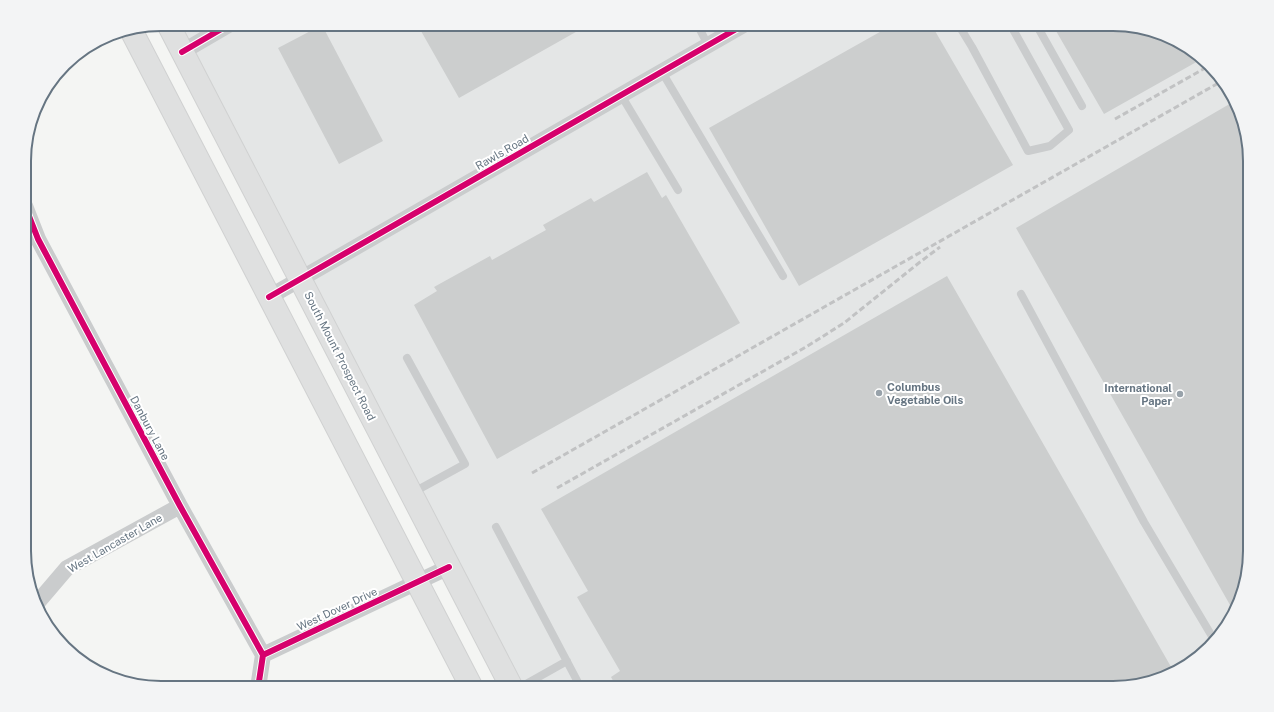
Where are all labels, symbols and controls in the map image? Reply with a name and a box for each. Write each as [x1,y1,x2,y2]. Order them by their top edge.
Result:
street label: Rawls Road [473,132,531,172]
street label: South Mount Prospect Road [302,290,378,422]
place label: Columbus Vegetable Oils [887,381,964,406]
place label: International Paper [1104,382,1172,407]
marker: Columbus Vegetable Oils [874,388,884,398]
marker: International Paper [1175,389,1185,399]
street label: Danbury Lane [128,394,172,462]
street label: West Lancaster Lane [66,511,164,575]
street label: West Dover Drive [295,585,379,633]

